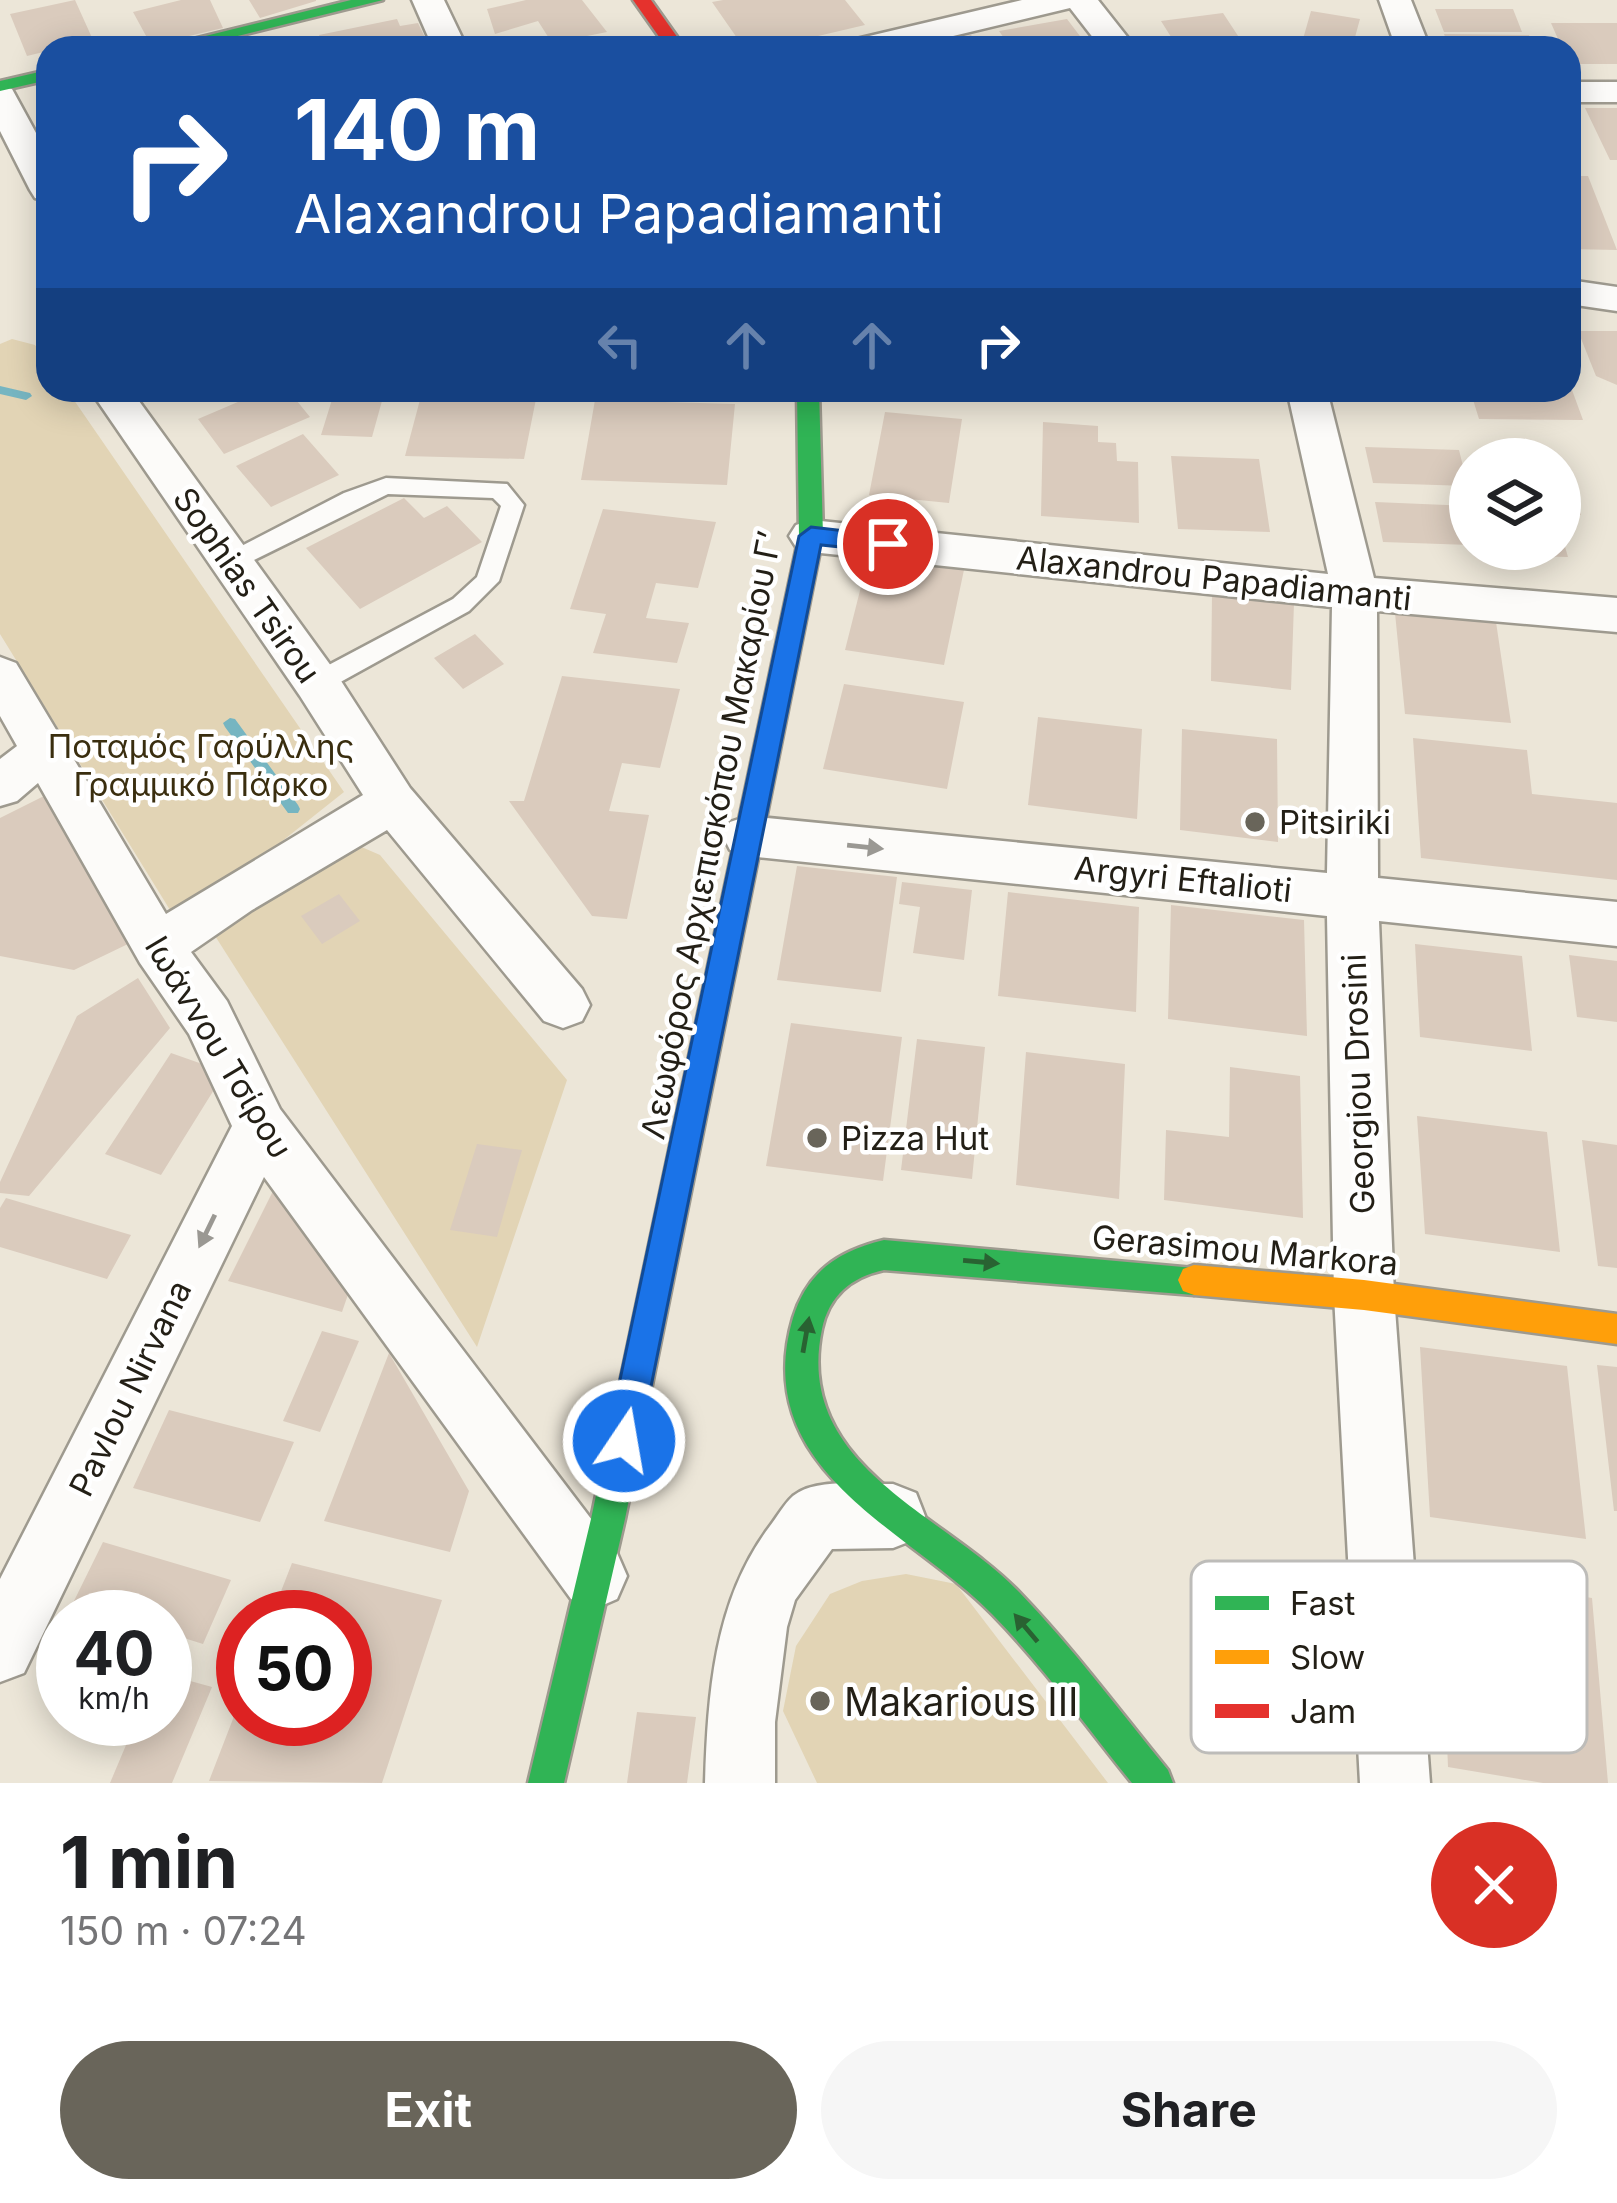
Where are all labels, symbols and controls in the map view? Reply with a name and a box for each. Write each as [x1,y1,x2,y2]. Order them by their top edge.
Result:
text: 140 m [294,79,540,180]
icon: right [96,84,252,240]
text: Alaxandrou Papadiamanti [294,181,944,246]
icon: left [587,312,653,378]
icon: ahead [713,312,779,378]
icon: ahead [839,312,905,378]
icon: right [965,312,1031,378]
map controls [1449,438,1581,570]
button: layers [1449,438,1581,570]
street label: Sophias Tsirou [165,480,329,690]
pin [837,493,939,595]
icon: arrive [855,511,921,577]
street label: Λεωφόρος Αρχιεπισκόπου Μακαρίου Γ’ [632,528,790,1142]
street label: Alaxandrou Papadiamanti [1014,537,1414,619]
park label: Ποταμός Γαρύλλης Γραμμικό Πάρκο [48,726,354,804]
place label: Pitsiriki [1279,802,1391,842]
marker: Pitsiriki [1242,809,1268,835]
one-way arrow [847,838,884,857]
street label: Argyri Eftalioti [1072,848,1294,910]
street label: Ιωάννου Τσίρου [137,929,301,1165]
street label: Georgiou Drosini [1333,953,1383,1215]
place label: Pizza Hut [841,1118,989,1158]
marker: Pizza Hut [804,1125,830,1151]
one-way arrow [197,1214,217,1249]
street label: Gerasimou Markora [1090,1217,1400,1283]
one-way arrow [963,1253,1000,1272]
street label: Pavlou Nirvana [60,1274,200,1502]
one-way arrow [797,1316,816,1353]
position arrow [561,1378,687,1504]
legend [1191,1561,1587,1753]
text: Fast [1290,1583,1356,1623]
speed limit sign: 50 [216,1590,372,1746]
one-way arrow [1014,1613,1040,1644]
text: 40 [73,1617,155,1689]
text: Slow [1290,1637,1365,1677]
place label: Makarious III [844,1678,1079,1725]
text: km/h [78,1680,150,1716]
marker: Makarious III [807,1688,833,1714]
text: Jam [1290,1691,1356,1731]
text: 1 min [60,1818,238,1905]
button: close [1431,1822,1557,1948]
text: 150 m · 07:24 [60,1907,307,1954]
button: Exit [60,2041,797,2179]
button: Share [821,2041,1557,2179]

